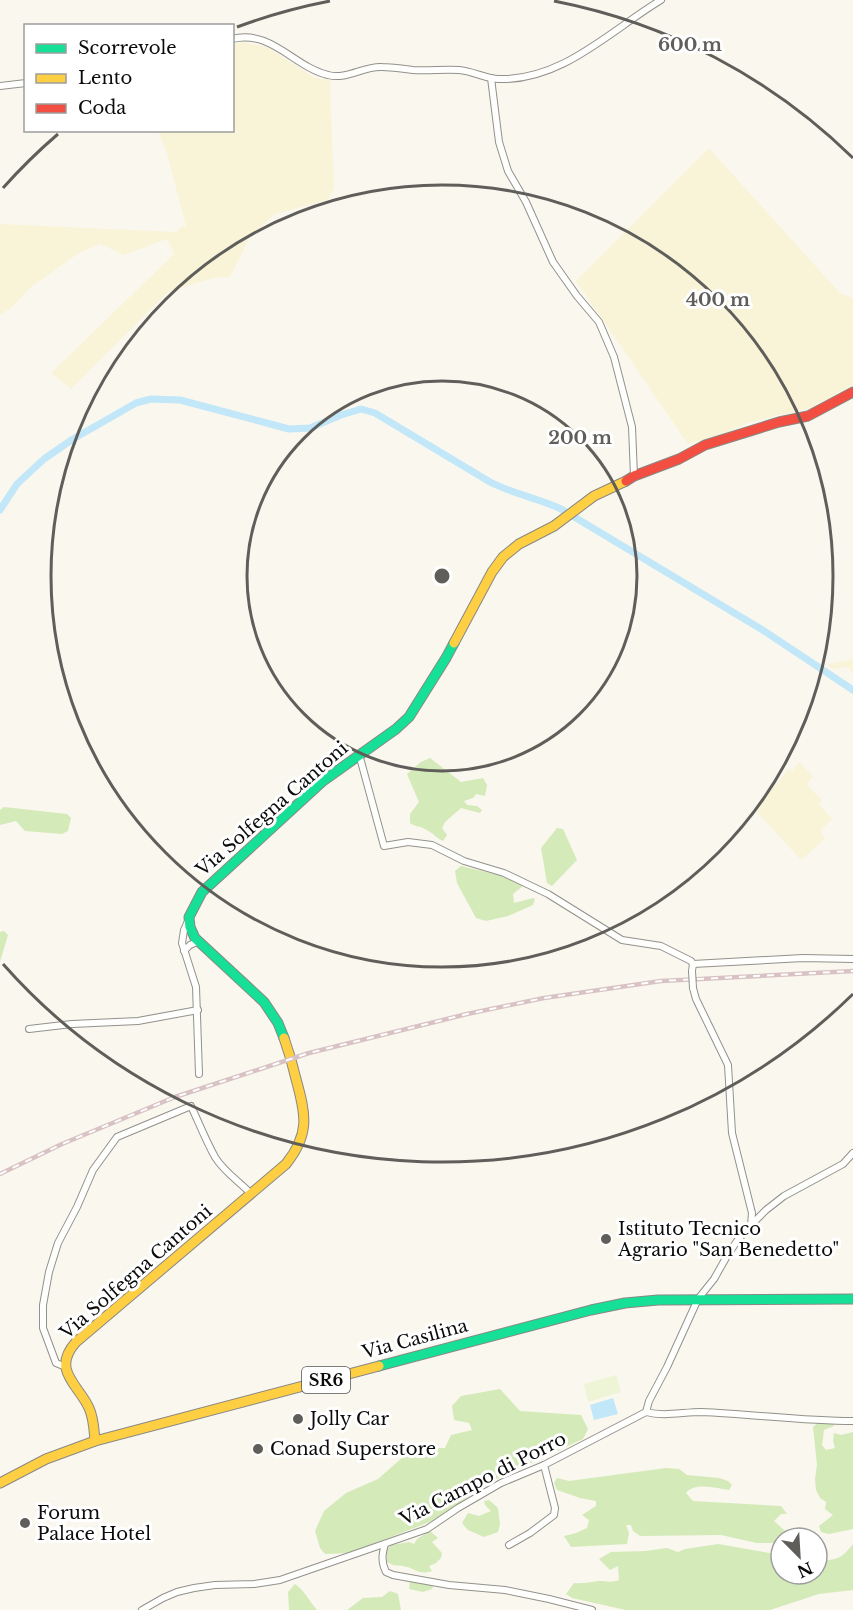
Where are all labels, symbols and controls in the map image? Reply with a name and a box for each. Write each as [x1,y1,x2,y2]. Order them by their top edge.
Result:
legend [24,24,234,132]
text: 600 m [658,34,722,56]
text: Scorrevole [78,37,177,59]
text: Lento [78,67,132,89]
text: Coda [78,97,126,119]
text: 400 m [686,289,750,311]
text: 200 m [548,427,612,449]
centre of rings [432,566,452,586]
street label: Via Solfegna Cantoni [191,737,352,882]
street label: Via Solfegna Cantoni [55,1200,216,1345]
place label: Istituto Tecnico Agrario "San Benedetto" [617,1218,839,1261]
marker: Istituto Tecnico Agrario "San Benedetto" [599,1232,613,1246]
street label: Via Casilina [359,1314,470,1364]
road number: SR6 [302,1367,350,1393]
place label: Jolly Car [308,1408,390,1430]
marker: Jolly Car [291,1412,305,1426]
street label: Via Campo di Porro [395,1427,570,1531]
place label: Conad Superstore [270,1438,436,1460]
marker: Conad Superstore [251,1442,265,1456]
place label: Forum Palace Hotel [37,1502,151,1545]
marker: Forum Palace Hotel [18,1516,32,1530]
north arrow [769,1526,829,1586]
text: N [794,1558,816,1582]

